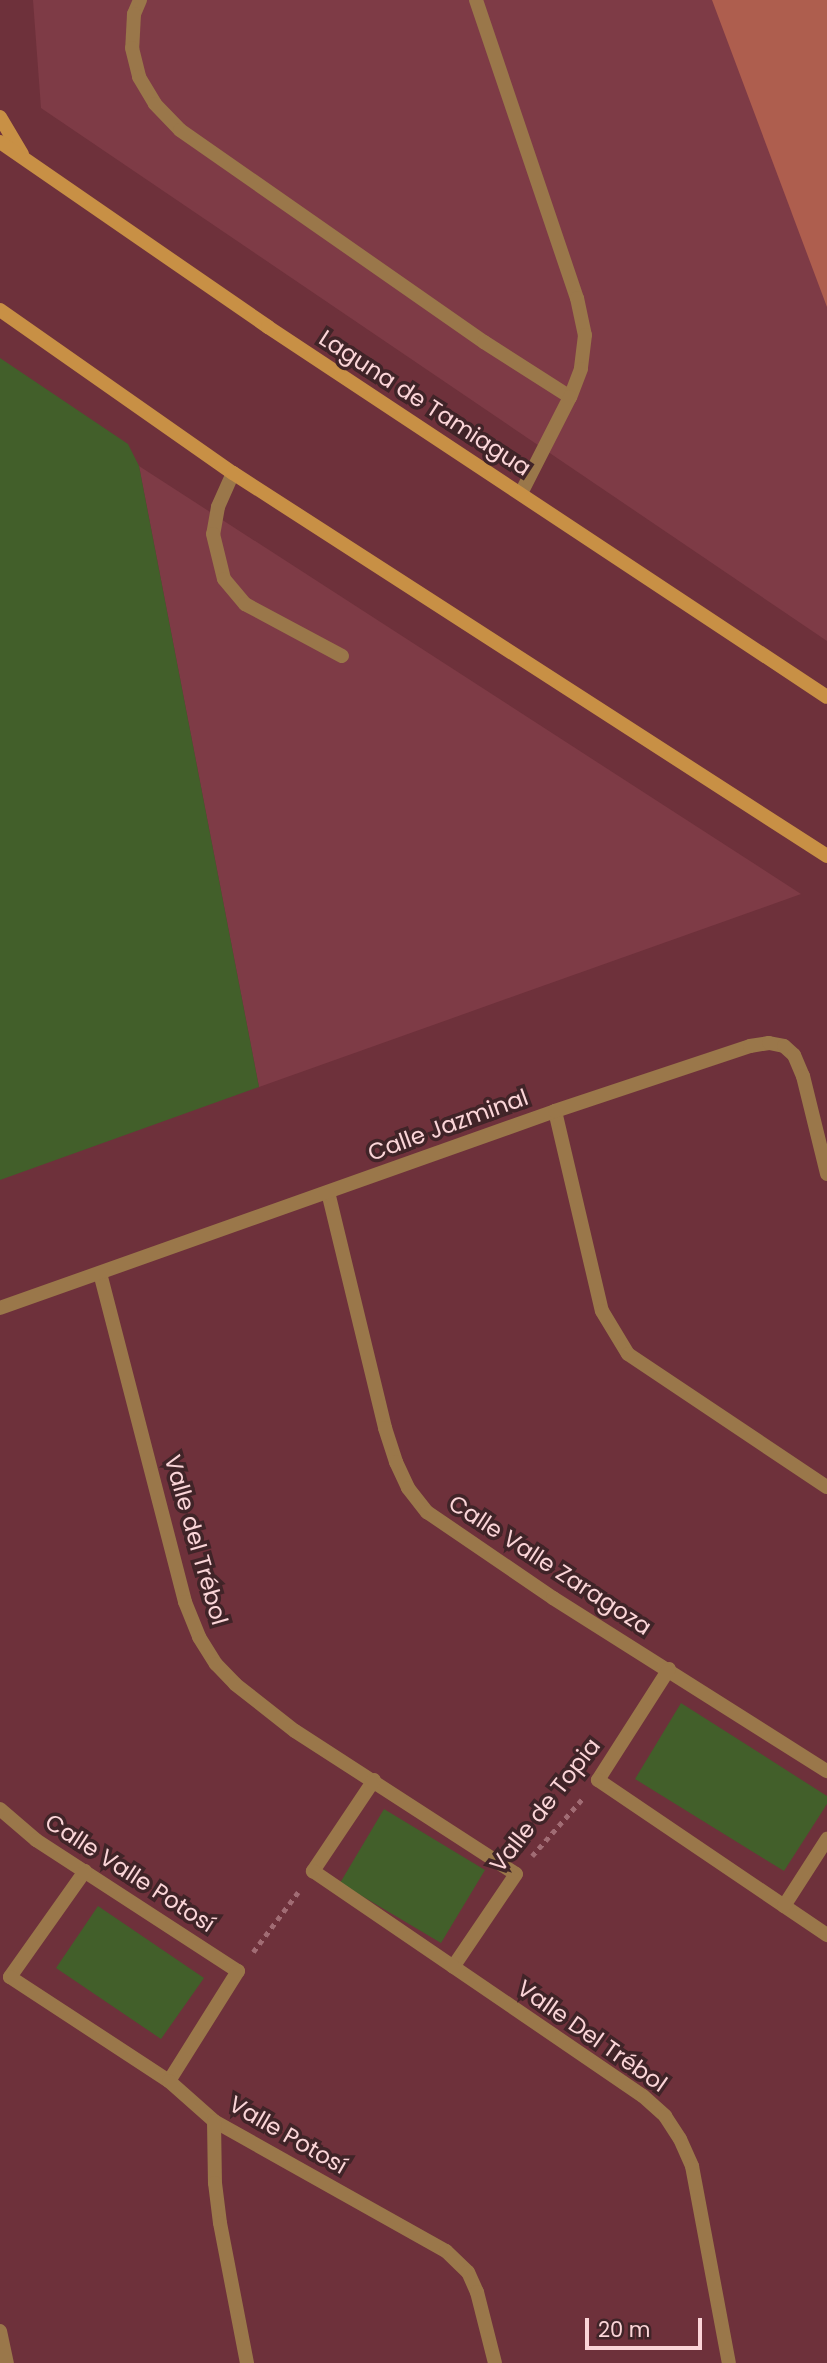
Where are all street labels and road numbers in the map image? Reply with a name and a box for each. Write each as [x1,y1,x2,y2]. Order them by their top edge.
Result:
street label: Laguna de Tamiagua [314,324,536,482]
street label: Calle Jazminal [364,1083,532,1167]
street label: Valle del Trébol [159,1452,233,1628]
street label: Calle Valle Zaragoza [443,1489,657,1641]
street label: Valle de Topia [484,1732,606,1878]
street label: Calle Valle Potosí [40,1808,220,1938]
street label: Valle Del Trébol [512,1974,672,2098]
street label: Valle Potosí [224,2090,352,2180]

